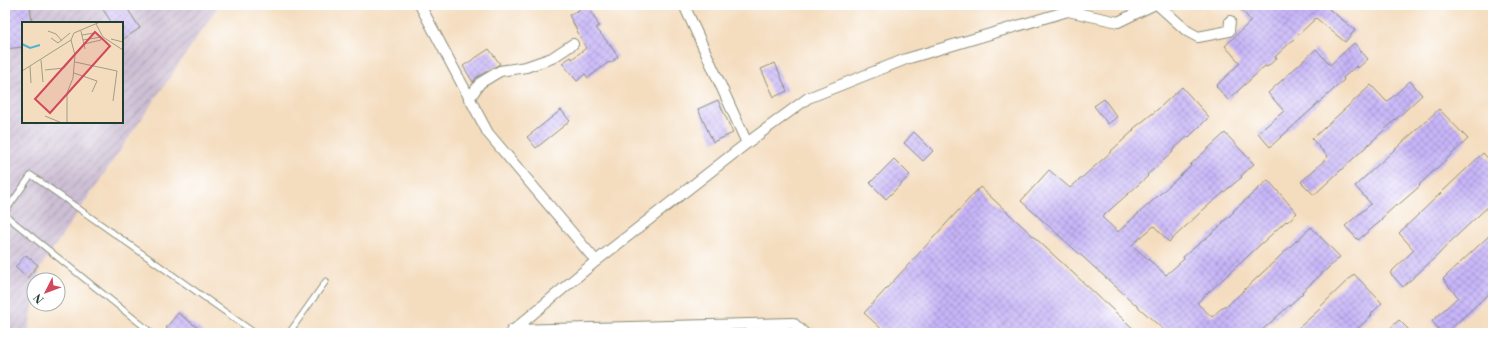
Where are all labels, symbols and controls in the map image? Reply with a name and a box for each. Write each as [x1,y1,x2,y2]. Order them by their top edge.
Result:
inset map [22,22,123,123]
north arrow [26,272,66,312]
text: N [31,290,47,306]

